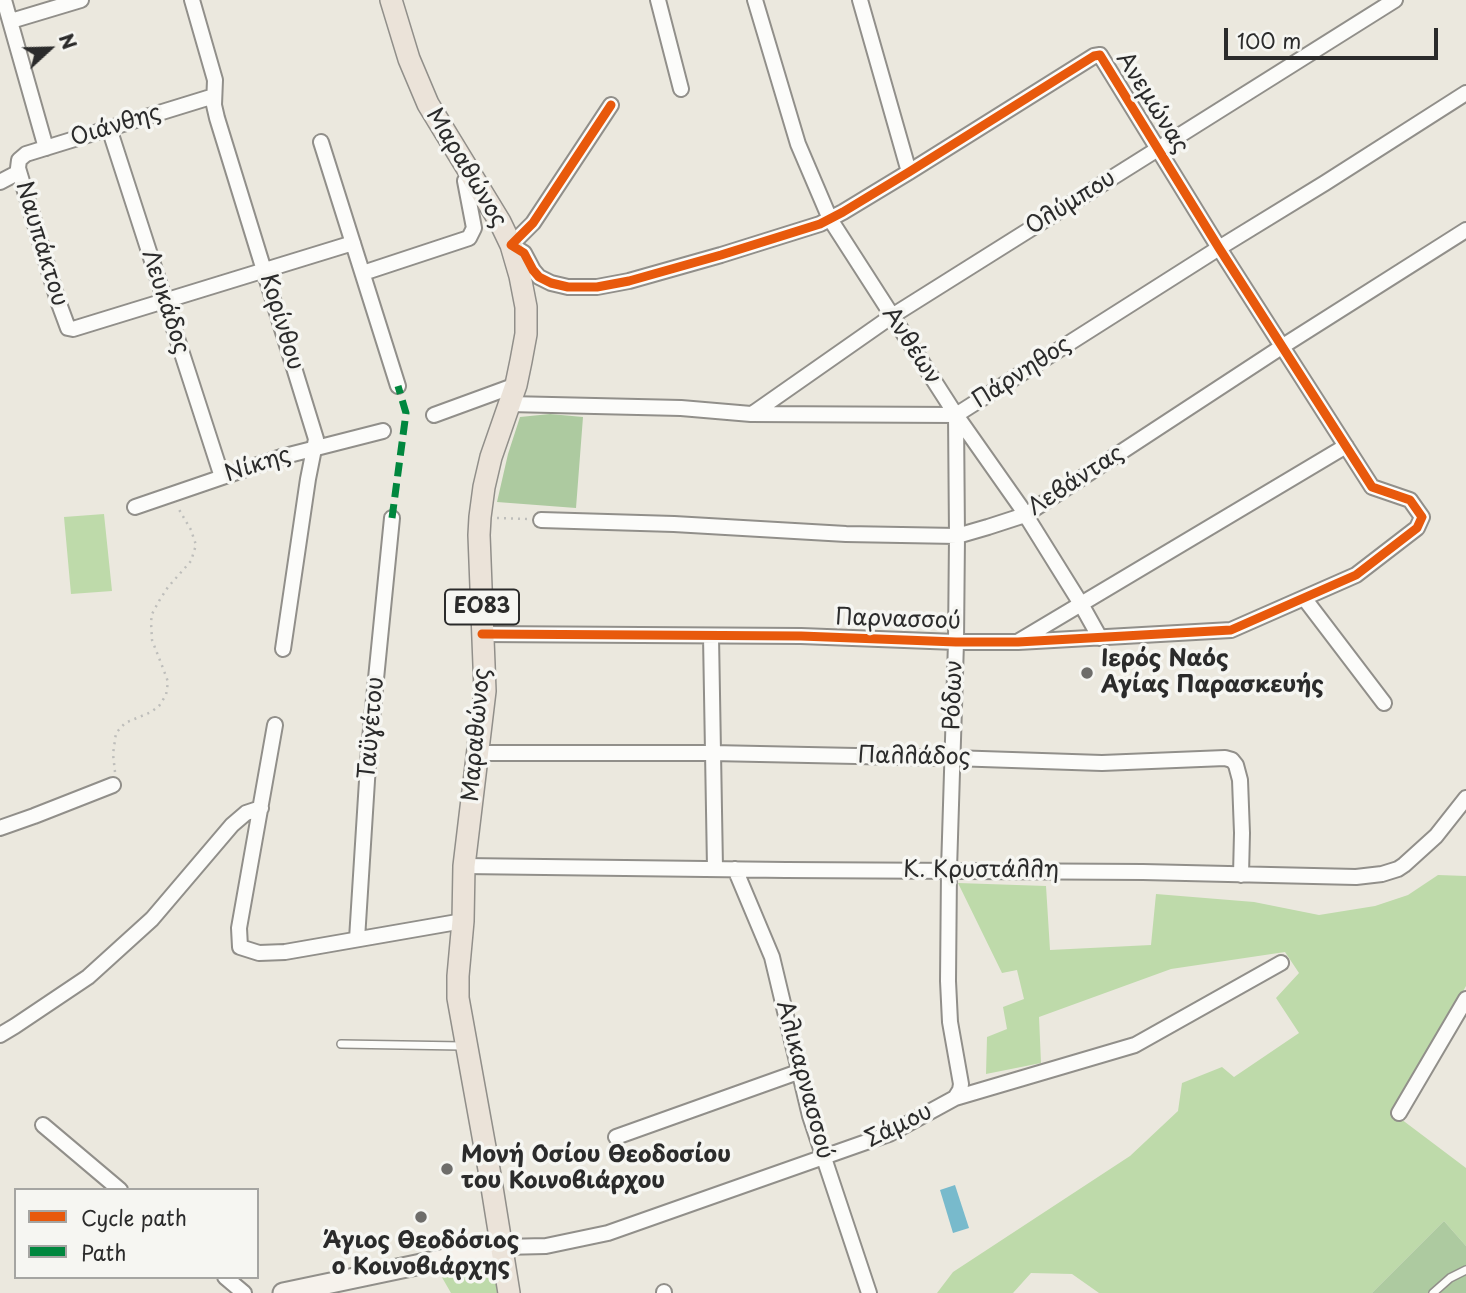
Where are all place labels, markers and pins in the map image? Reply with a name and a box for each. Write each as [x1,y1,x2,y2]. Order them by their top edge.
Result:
place label: Ιερός Ναός Αγίας Παρασκευής [1101,646,1324,700]
marker: Ιερός Ναός Αγίας Παρασκευής [1079,665,1095,681]
place label: Μονή Οσίου Θεοδοσίου του Κοινοβιάρχου [461,1142,731,1196]
marker: Μονή Οσίου Θεοδοσίου του Κοινοβιάρχου [439,1161,455,1177]
marker: Άγιος Θεοδόσιος ο Κοινοβιάρχης [413,1209,429,1225]
place label: Άγιος Θεοδόσιος ο Κοινοβιάρχης [323,1228,519,1282]

